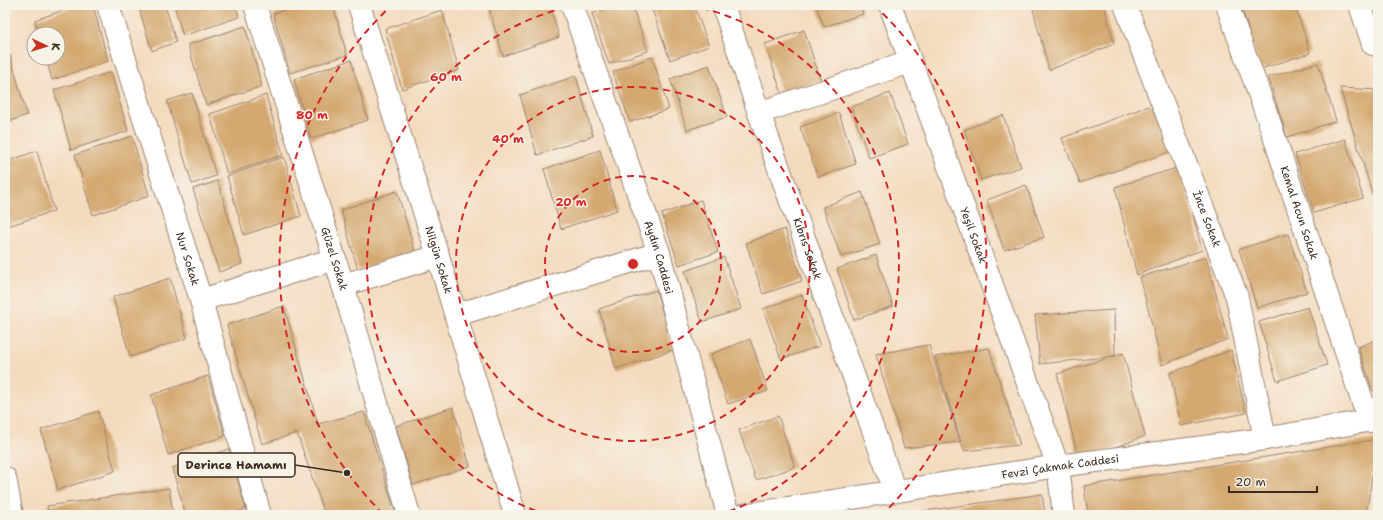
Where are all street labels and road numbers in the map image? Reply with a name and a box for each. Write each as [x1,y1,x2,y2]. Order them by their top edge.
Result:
street label: Kemal Acun Sokak [1276,164,1322,262]
street label: İnce Sokak [1189,188,1224,249]
street label: Yeşil Sokak [956,205,991,265]
street label: Kıbrıs Sokak [789,216,825,282]
street label: Aydın Caddesi [640,219,677,296]
street label: Nilgün Sokak [421,224,456,295]
street label: Güzel Sokak [317,225,351,292]
street label: Nur Sokak [172,230,203,287]
street label: Fevzi Çakmak Caddesi [1001,451,1120,483]

